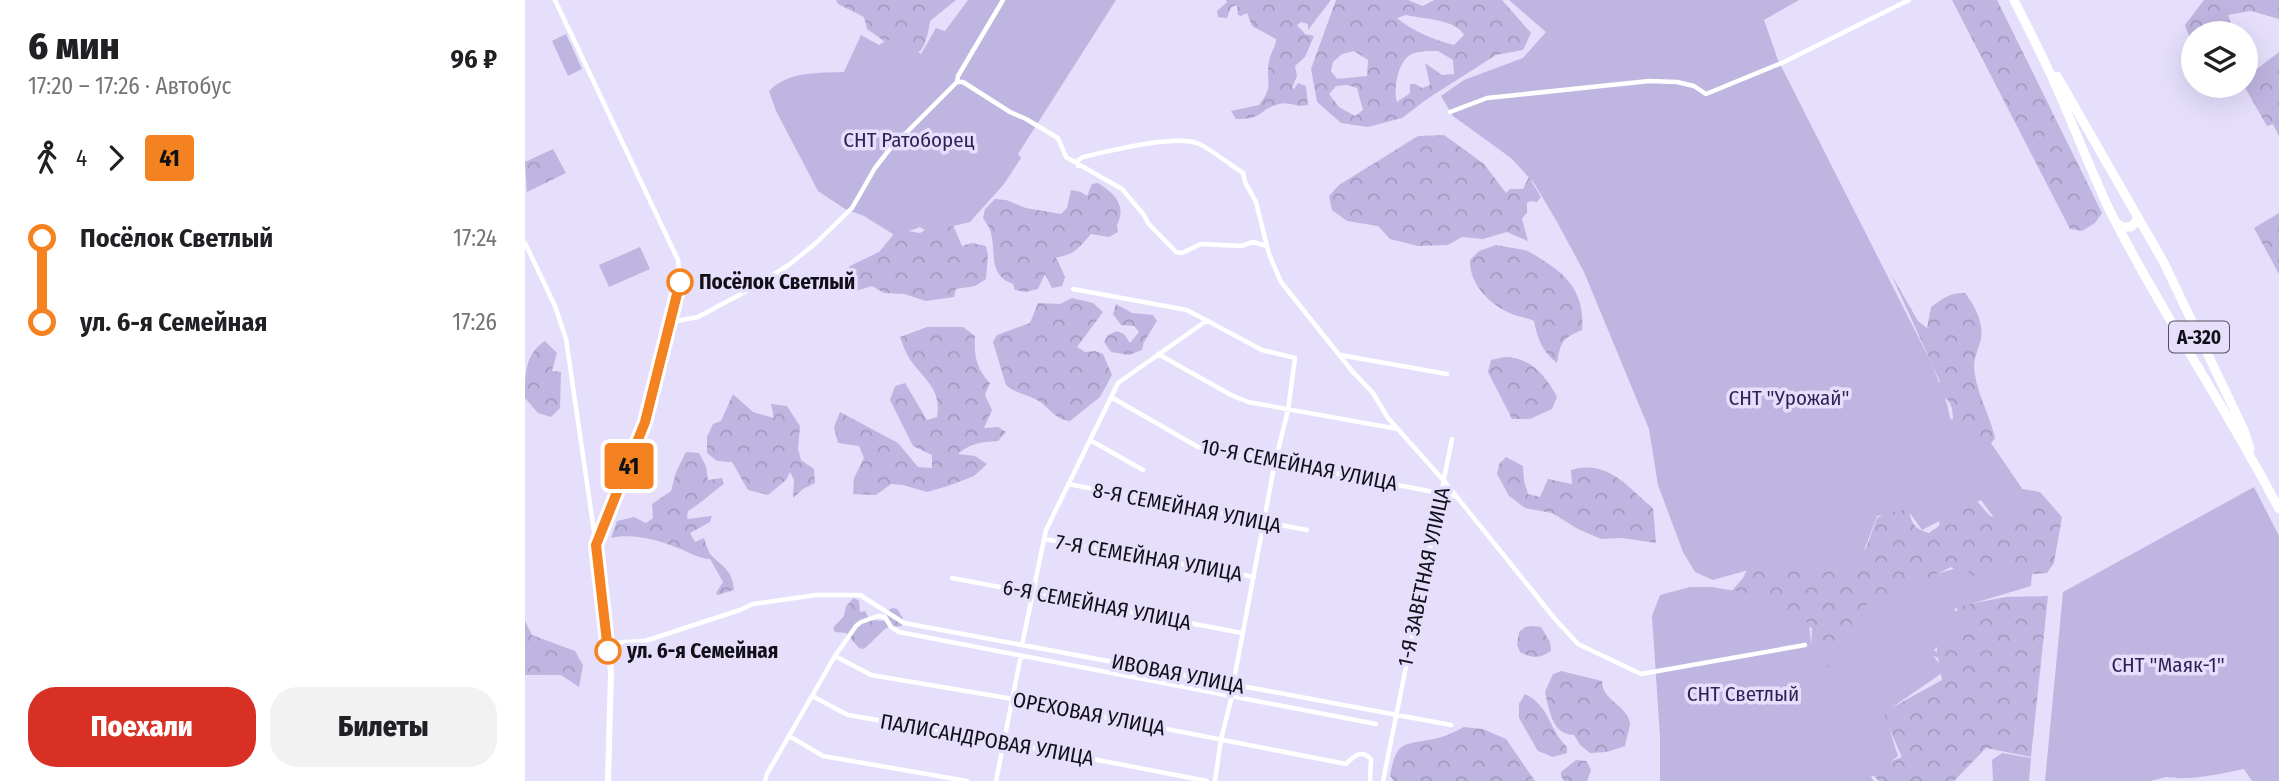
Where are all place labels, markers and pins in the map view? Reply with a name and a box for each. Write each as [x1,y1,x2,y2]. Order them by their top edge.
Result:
marker: Посёлок Светлый [667,269,693,295]
place label: Посёлок Светлый [699,269,855,295]
marker: ул. 6-я Семейная [595,638,621,664]
place label: ул. 6-я Семейная [626,638,778,664]

